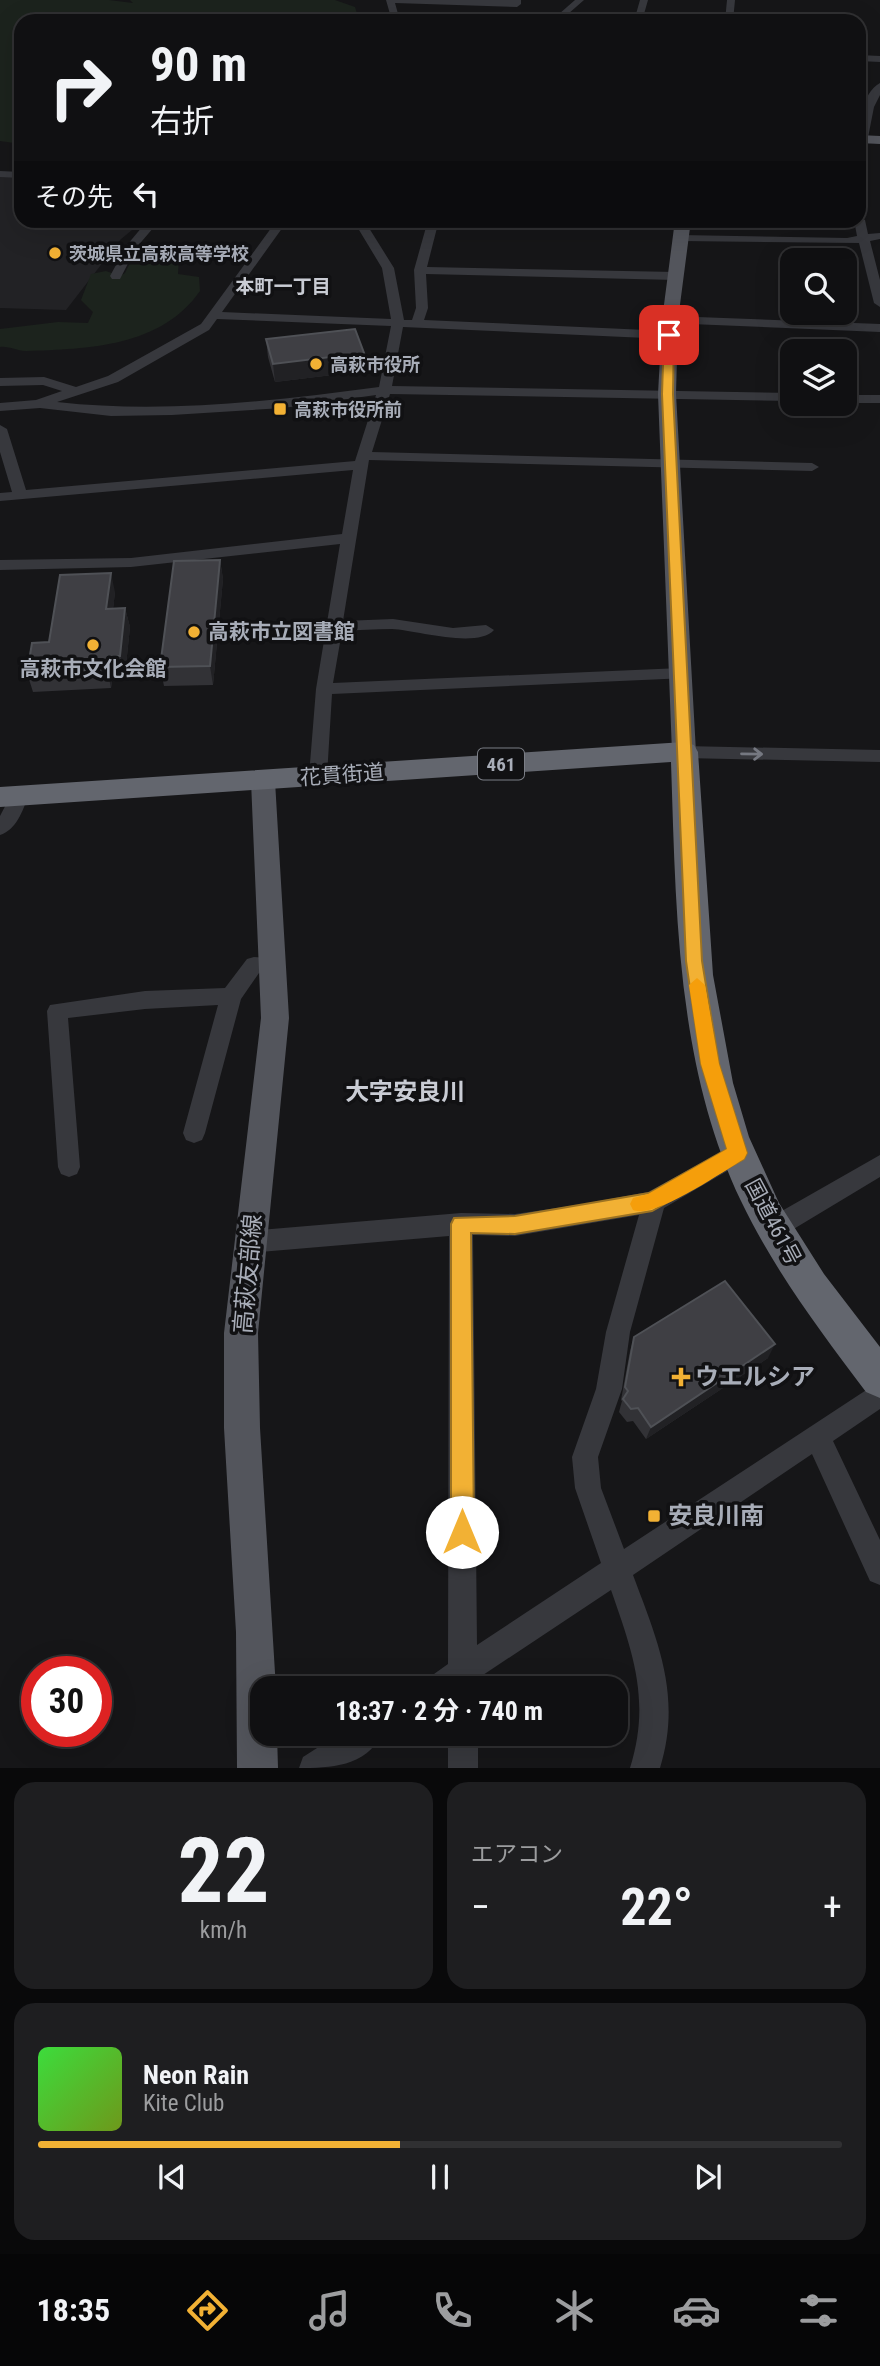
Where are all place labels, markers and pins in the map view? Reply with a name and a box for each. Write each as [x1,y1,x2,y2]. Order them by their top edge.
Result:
place label: 茨城県立高萩高等学校 [69,243,249,264]
marker: 茨城県立高萩高等学校 [47,245,63,261]
pin [639,305,699,365]
place label: 高萩市役所 [330,354,420,375]
marker: 高萩市役所 [308,356,324,372]
place label: 高萩市役所前 [294,399,402,420]
marker: 高萩市役所前 [272,401,288,417]
place label: 高萩市立図書館 [208,620,355,644]
marker: 高萩市立図書館 [186,624,202,640]
marker: 高萩市文化会館 [85,637,101,653]
place label: 高萩市文化会館 [20,657,167,681]
place label: ウエルシア [695,1363,815,1391]
marker: ウエルシア [673,1369,689,1385]
place label: 安良川南 [668,1502,764,1530]
marker: 安良川南 [646,1508,662,1524]

